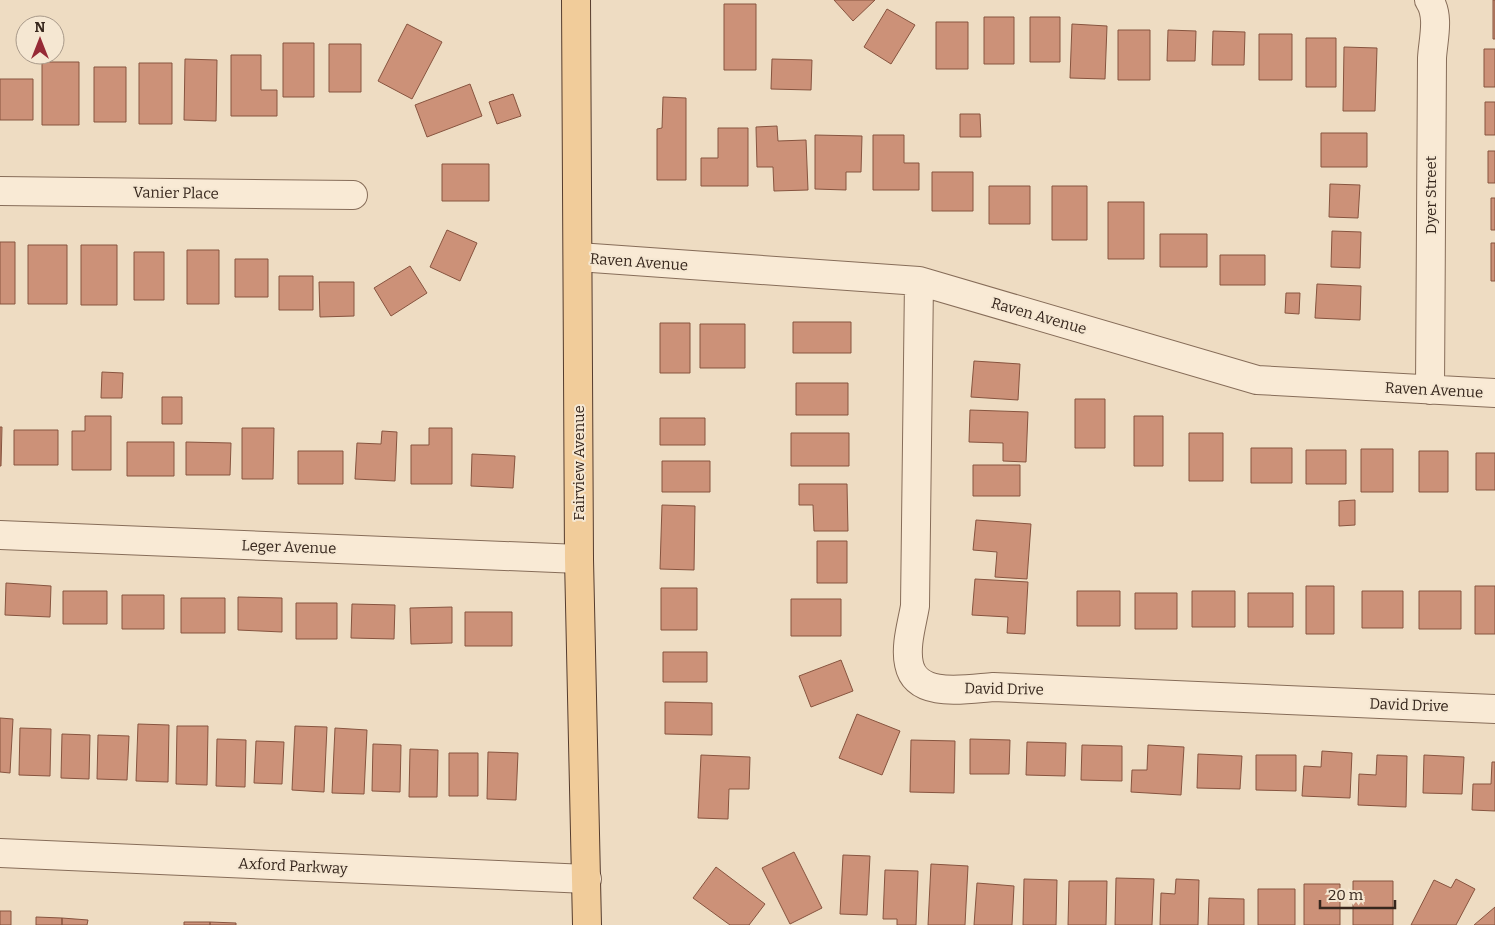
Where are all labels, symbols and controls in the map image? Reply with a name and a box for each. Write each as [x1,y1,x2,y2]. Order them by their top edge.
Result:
north arrow [15,15,65,65]
text: N [35,19,46,36]
street label: Dyer Street [1422,155,1440,234]
street label: Vanier Place [133,183,219,203]
street label: Raven Avenue [589,250,689,274]
street label: Raven Avenue [989,294,1089,338]
street label: Raven Avenue [1384,378,1484,402]
street label: Fairview Avenue [570,405,588,521]
street label: Leger Avenue [241,536,337,558]
street label: David Drive [964,679,1044,699]
street label: David Drive [1369,695,1449,715]
street label: Axford Parkway [238,854,348,878]
scale bar [1320,878,1395,910]
text: 20 m [1328,886,1364,904]

